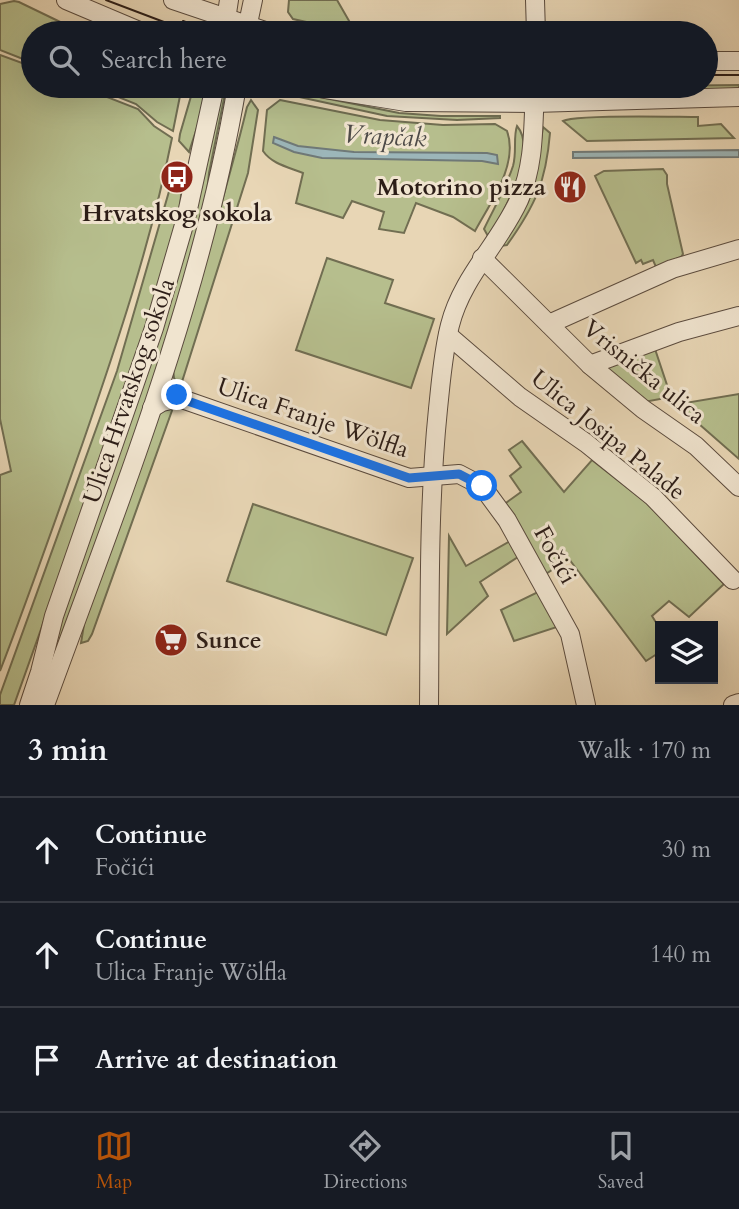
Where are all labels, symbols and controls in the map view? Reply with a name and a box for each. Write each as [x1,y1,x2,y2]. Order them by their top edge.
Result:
search box [21,21,718,98]
icon: search [45,41,83,79]
text: Search here [101,42,227,77]
water label: Vrapčak [343,116,428,156]
bus stop icon: Hrvatskog sokola [158,158,196,196]
restaurant icon: Motorino pizza [551,168,589,206]
place label: Motorino pizza [377,171,546,204]
place label: Hrvatskog sokola [82,197,272,230]
street label: Ulica Hrvatskog sokola [75,273,183,508]
street label: Vrisnička ulica [576,312,713,432]
street label: Ulica Josipa Palade [524,362,692,508]
street label: Ulica Franje Wölfla [213,370,414,466]
route end [161,379,192,410]
route start [466,470,497,501]
street label: Fočići [526,520,585,590]
supermarket icon: Sunce [152,621,190,659]
map controls [655,621,718,684]
button: layers [655,621,718,684]
place label: Sunce [196,624,262,657]
text: 3 min [28,730,108,771]
text: Walk · 170 m [578,735,711,766]
text: Continue [95,817,207,852]
icon: ahead [28,831,66,869]
text: 30 m [662,834,711,865]
text: Fočići [95,852,154,883]
text: Continue [95,922,207,957]
icon: ahead [28,936,66,974]
text: 140 m [650,939,711,970]
text: Ulica Franje Wölfla [95,957,287,988]
icon: arrive [28,1041,66,1079]
text: Arrive at destination [95,1042,338,1077]
tab: Map [95,1127,133,1195]
tab: Directions [324,1127,407,1195]
tab: Saved [598,1127,644,1195]

